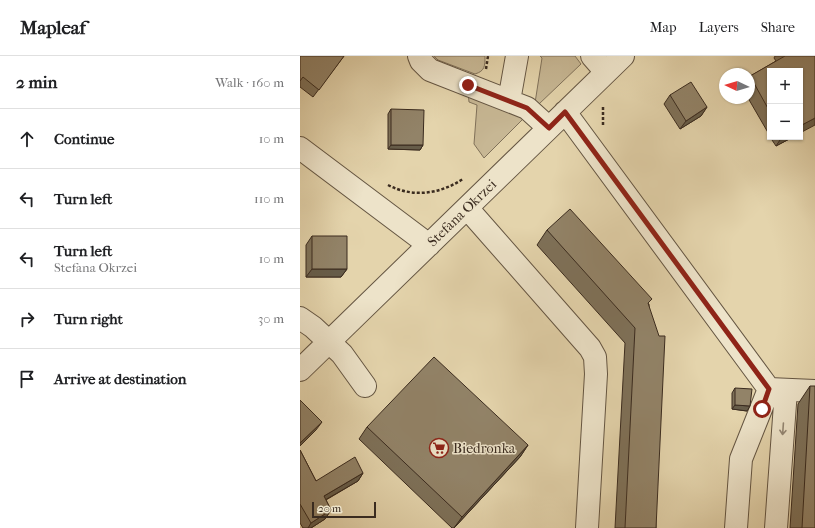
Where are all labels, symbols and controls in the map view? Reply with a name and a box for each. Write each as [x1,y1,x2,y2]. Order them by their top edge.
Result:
text: Mapleaf [20,17,86,39]
text: Map [650,19,677,36]
text: Layers [699,19,739,36]
text: Share [761,19,795,36]
north arrow [719,68,755,104]
map controls [767,68,803,140]
button: + [767,68,803,104]
text: 2 min [16,72,57,92]
text: Walk · 160 m [215,75,284,90]
route end [459,76,477,94]
button: − [767,104,803,140]
icon: ahead [16,128,38,150]
text: Continue [54,130,114,148]
text: 10 m [259,131,284,146]
street label: Stefana Okrzei [424,176,500,250]
icon: left [16,188,38,210]
text: Turn left [54,190,112,208]
text: 110 m [254,191,284,206]
text: Turn left [54,242,112,260]
icon: left [16,248,38,270]
text: 10 m [259,251,284,266]
text: Stefana Okrzei [54,260,137,275]
icon: right [16,308,38,330]
text: Turn right [54,310,123,328]
text: 30 m [258,311,284,326]
icon: arrive [16,368,38,390]
text: Arrive at destination [54,370,186,388]
route start [753,400,771,418]
one-way arrow [780,422,787,435]
supermarket icon: Biedronka [428,437,450,459]
place label: Biedronka [453,440,516,457]
scale bar [312,500,376,519]
text: 20 m [318,502,341,515]

